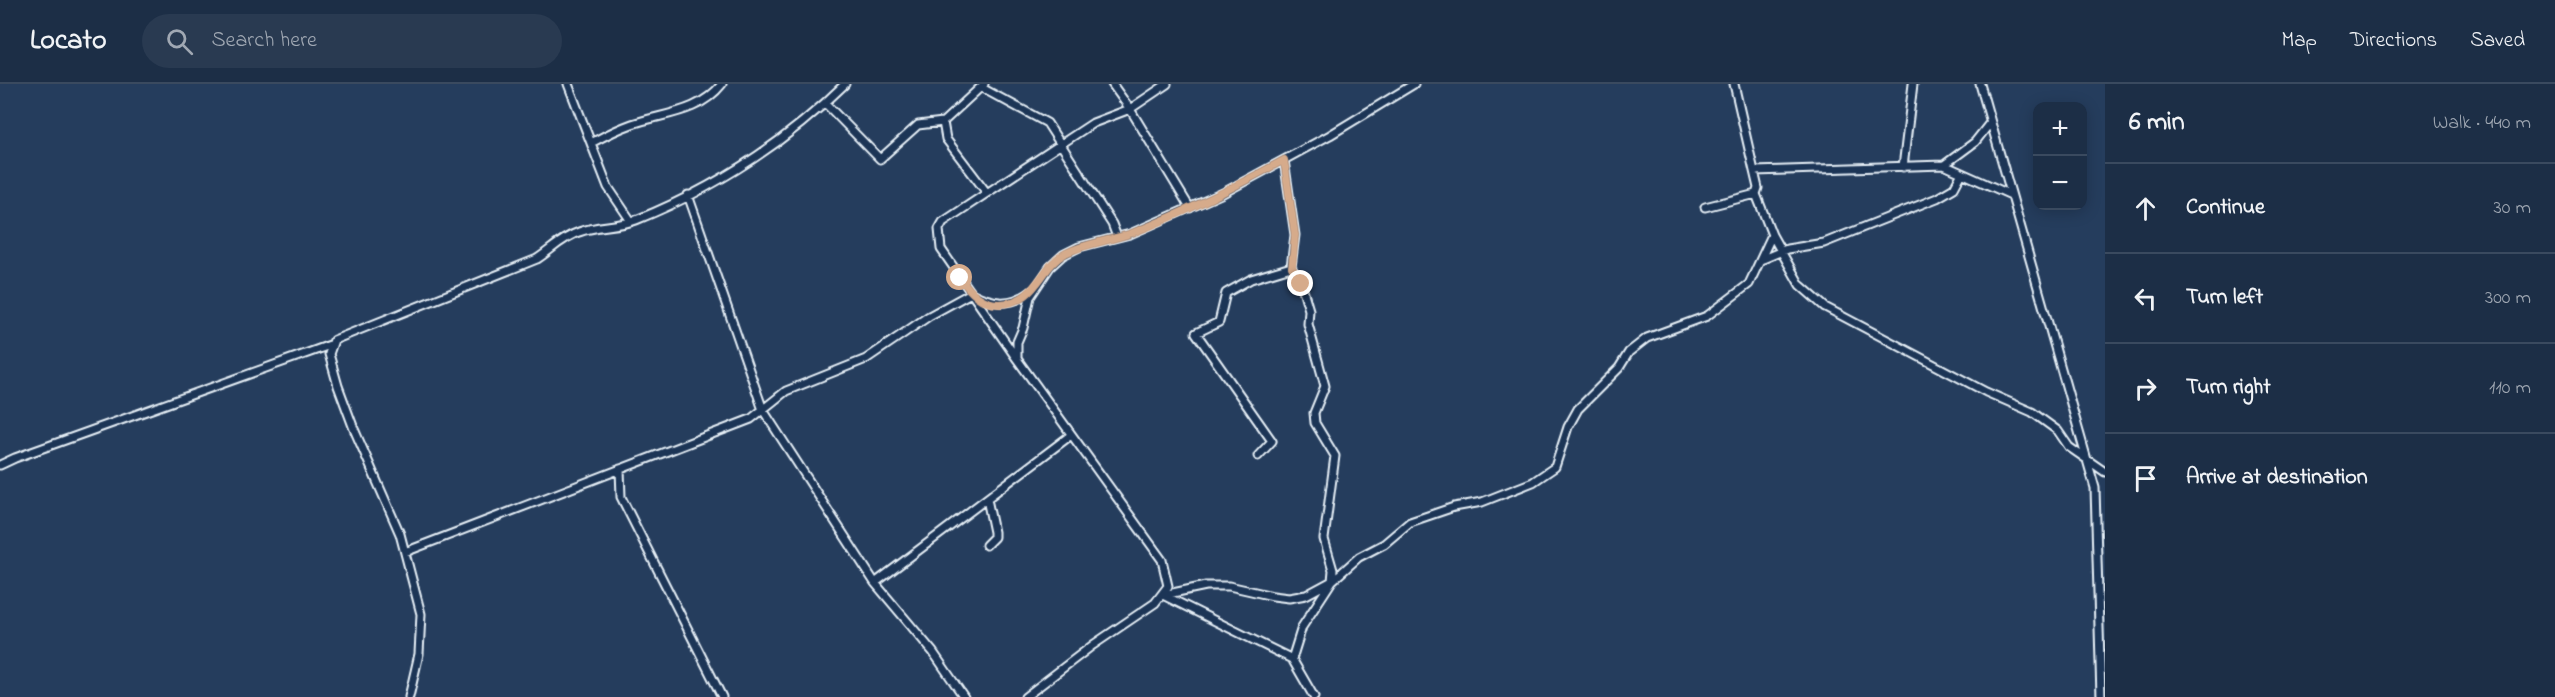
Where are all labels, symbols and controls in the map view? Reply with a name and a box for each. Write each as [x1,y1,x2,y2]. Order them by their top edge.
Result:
search box [142,14,562,68]
text: Locato [30,21,106,62]
icon: search [163,25,196,58]
text: Search here [211,25,317,57]
text: Map [2281,26,2317,56]
text: Directions [2350,26,2437,56]
text: Saved [2470,26,2525,56]
map controls [2033,102,2087,210]
button: + [2033,102,2087,156]
text: 6 min [2129,104,2185,142]
text: Walk · 440 m [2433,109,2531,138]
button: − [2033,156,2087,210]
icon: ahead [2129,192,2162,225]
text: Continue [2186,192,2265,224]
text: 30 m [2494,194,2531,223]
route start [946,264,972,290]
route end [1287,270,1313,296]
icon: left [2129,282,2162,315]
text: Turn left [2186,282,2263,314]
text: 300 m [2485,284,2531,313]
icon: right [2129,372,2162,405]
text: Turn right [2186,372,2271,404]
text: 110 m [2489,374,2531,403]
icon: arrive [2129,462,2162,495]
text: Arrive at destination [2186,462,2368,494]

